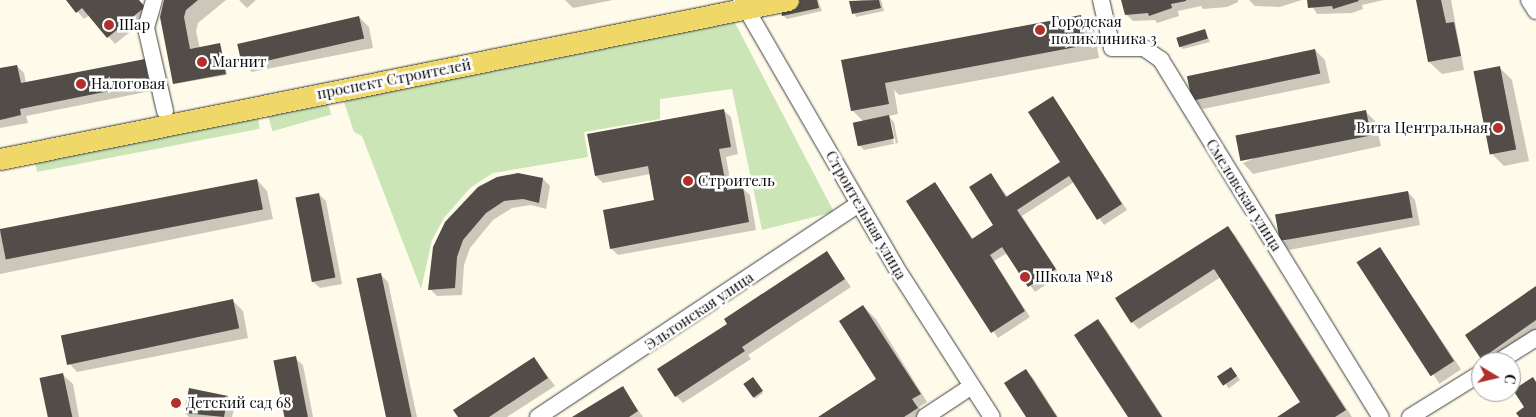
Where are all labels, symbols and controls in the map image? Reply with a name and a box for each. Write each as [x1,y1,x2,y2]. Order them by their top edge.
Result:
place label: Городская поликлиника 3 [1051,12,1157,47]
place label: Шар [119,16,150,34]
marker: Шар [103,19,115,31]
marker: Городская поликлиника 3 [1033,23,1047,37]
place label: Магнит [212,53,266,71]
street label: проспект Строителей [315,55,473,103]
marker: Магнит [196,56,208,68]
place label: Налоговая [91,75,165,93]
marker: Налоговая [75,78,87,90]
place label: Вита Центральная [1356,119,1488,137]
marker: Вита Центральная [1492,122,1504,134]
street label: Смеловская улица [1202,136,1286,254]
street label: Строительная улица [822,147,910,283]
place label: Строитель [698,172,775,190]
marker: Строитель [682,175,694,187]
street label: Эльтонская улица [641,268,757,354]
place label: Школа №18 [1035,268,1113,286]
marker: Школа №18 [1019,271,1031,283]
north arrow [1471,352,1521,402]
text: С [1500,373,1520,386]
place label: Детский сад 68 [186,394,291,412]
marker: Детский сад 68 [170,397,182,409]

